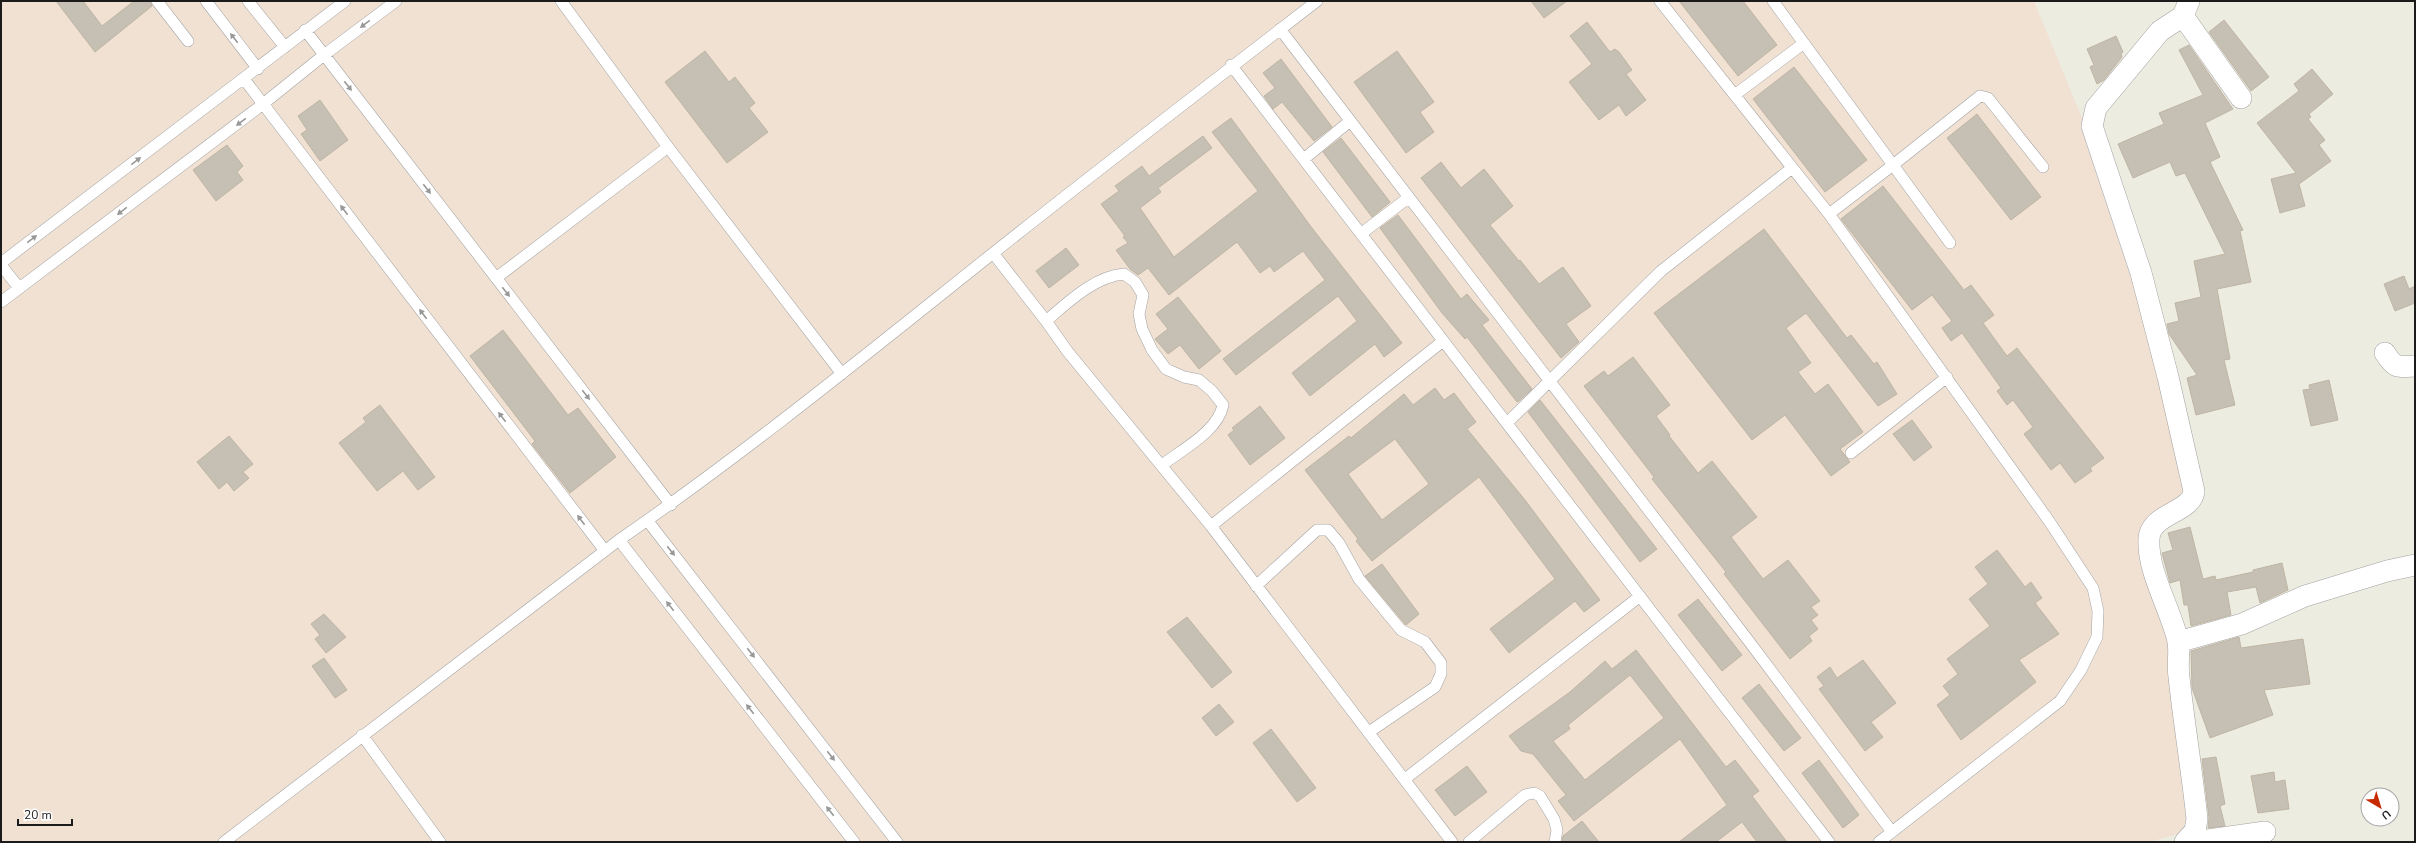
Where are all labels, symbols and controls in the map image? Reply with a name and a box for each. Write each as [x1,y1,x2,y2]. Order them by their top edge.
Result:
one-way arrow [360,20,370,28]
one-way arrow [230,32,239,43]
one-way arrow [343,80,352,91]
one-way arrow [235,117,246,126]
one-way arrow [130,157,141,165]
one-way arrow [423,183,431,194]
one-way arrow [340,205,349,216]
one-way arrow [116,207,127,215]
one-way arrow [27,235,38,244]
one-way arrow [502,286,510,297]
one-way arrow [419,308,428,319]
one-way arrow [581,389,590,400]
one-way arrow [498,412,506,422]
one-way arrow [577,515,585,526]
one-way arrow [667,546,676,556]
one-way arrow [666,601,675,612]
one-way arrow [747,648,756,659]
one-way arrow [746,703,755,714]
one-way arrow [827,751,835,762]
north arrow [2360,787,2400,827]
scale bar [18,801,72,827]
one-way arrow [826,806,834,817]
text: U [2378,806,2394,823]
text: 20 m [24,807,52,823]

